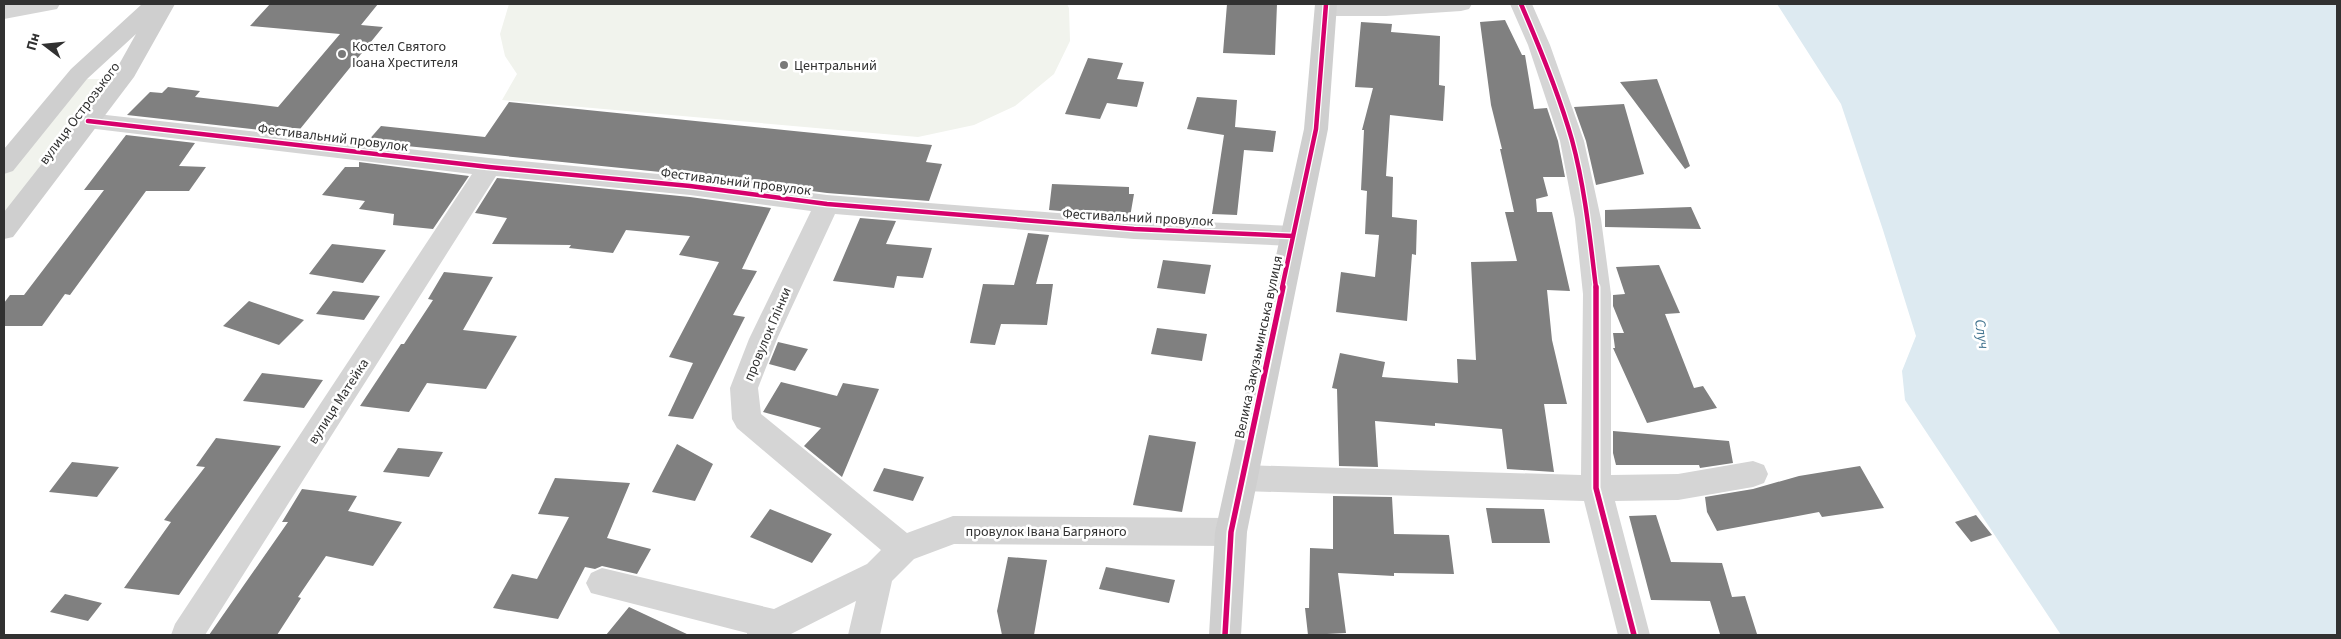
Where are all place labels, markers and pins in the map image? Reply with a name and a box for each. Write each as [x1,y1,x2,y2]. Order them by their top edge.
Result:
place label: Костел Святого Іоана Хрестителя [352,37,458,73]
marker: Костел Святого Іоана Хрестителя [336,48,348,60]
place label: Центральний [794,56,877,76]
marker: Центральний [778,59,790,71]

